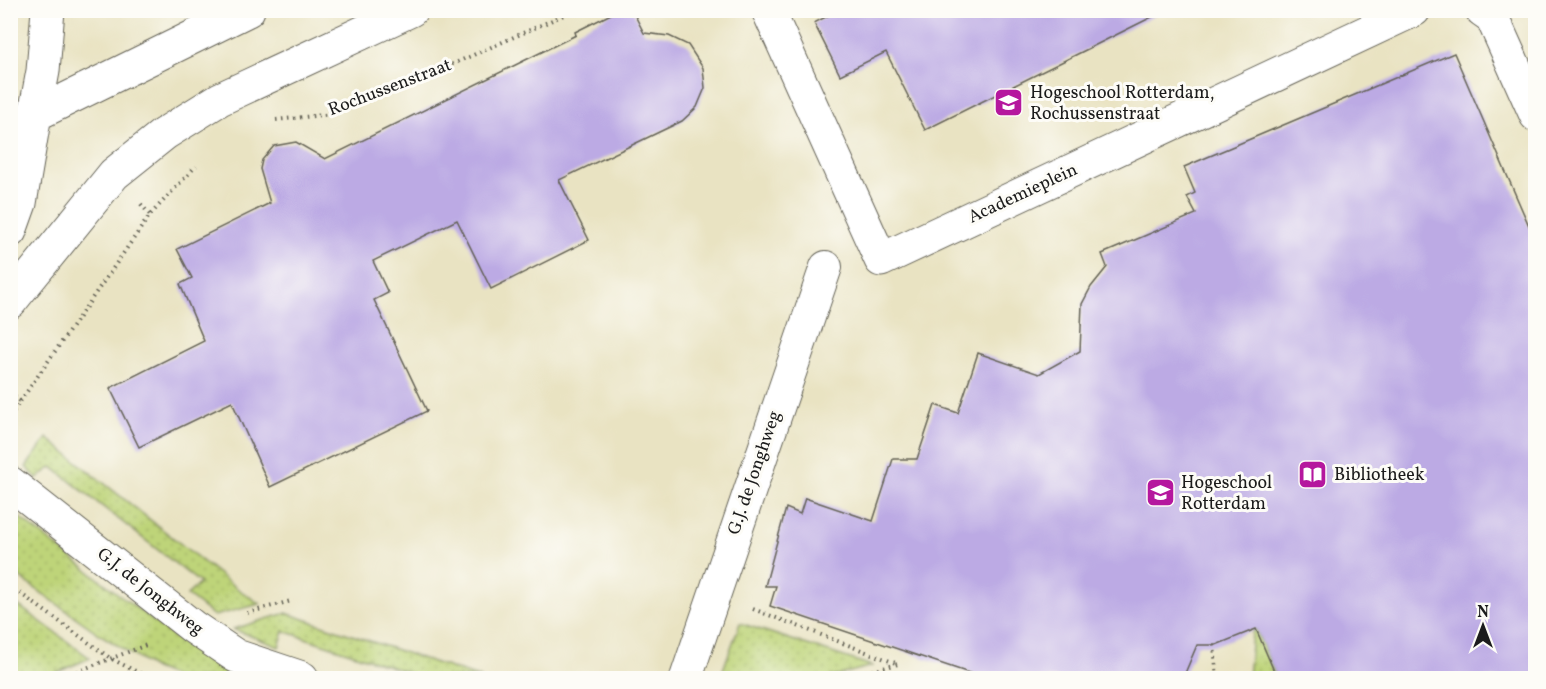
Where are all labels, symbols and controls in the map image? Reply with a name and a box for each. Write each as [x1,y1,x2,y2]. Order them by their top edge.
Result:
street label: Rochussenstraat [325,53,455,123]
place label: Hogeschool Rotterdam, Rochussenstraat [1030,81,1214,127]
school or university icon: Hogeschool Rotterdam, Rochussenstraat [993,87,1025,119]
street label: Academieplein [964,158,1082,230]
street label: G.J. de Jonghweg [722,408,788,538]
library icon: Bibliotheek [1297,459,1329,491]
place label: Bibliotheek [1334,463,1425,488]
place label: Hogeschool Rotterdam [1181,471,1272,517]
school or university icon: Hogeschool Rotterdam [1144,477,1176,509]
street label: G.J. de Jonghweg [91,542,209,642]
north arrow [1453,596,1513,656]
text: N [1477,602,1489,624]

